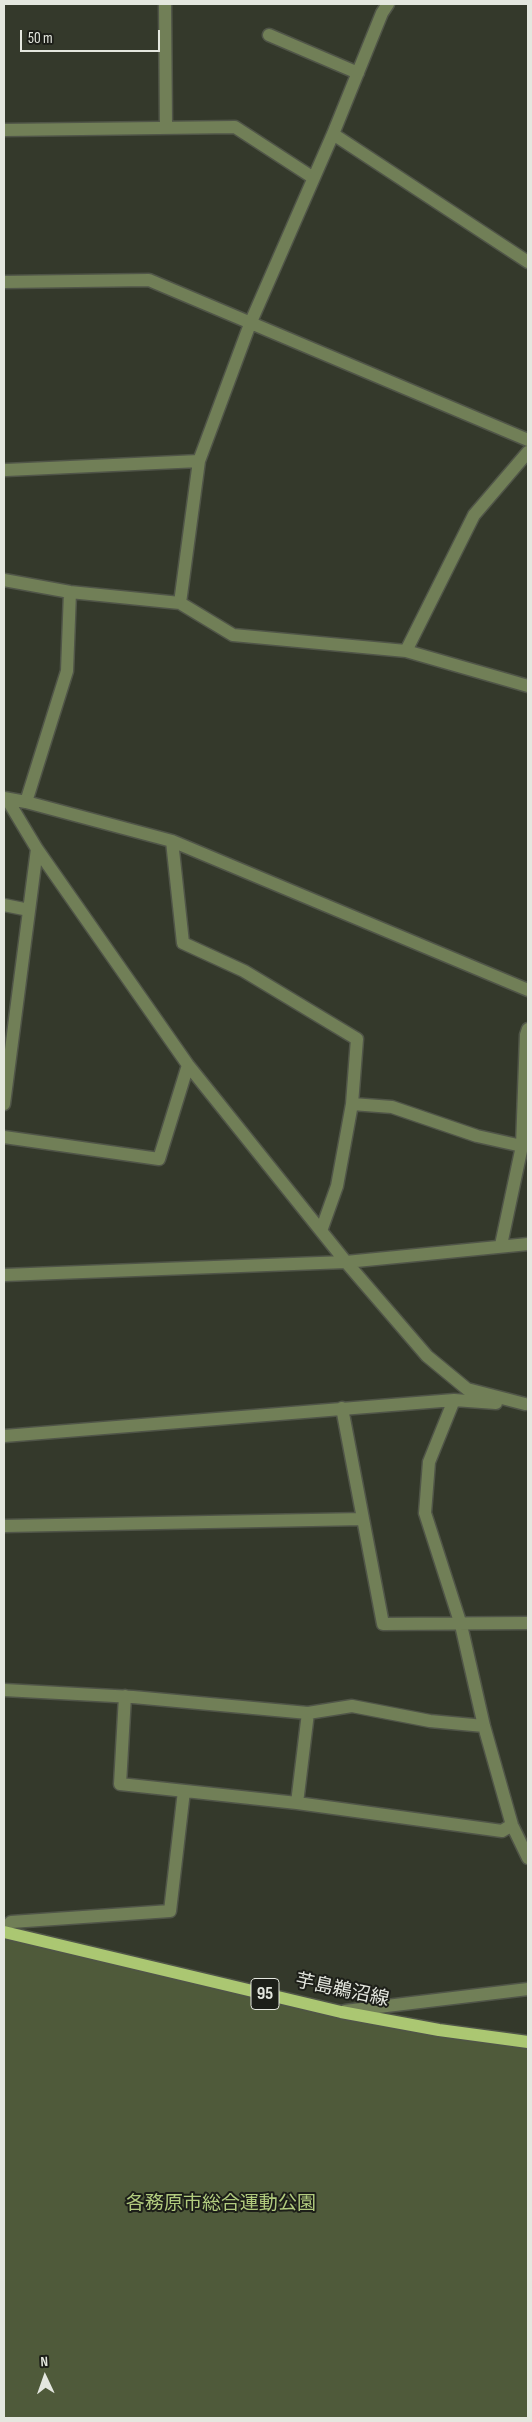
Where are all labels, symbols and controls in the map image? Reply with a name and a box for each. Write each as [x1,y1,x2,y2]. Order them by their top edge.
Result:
scale bar [22,20,162,52]
text: 50 m [28,29,53,48]
street label: 芋島鵜沼線 [293,1970,391,2012]
road number: 95 [251,1978,279,2010]
park label: 各務原市総合運動公園 [126,2193,316,2215]
north arrow [20,2352,70,2402]
text: N [40,2353,48,2370]

